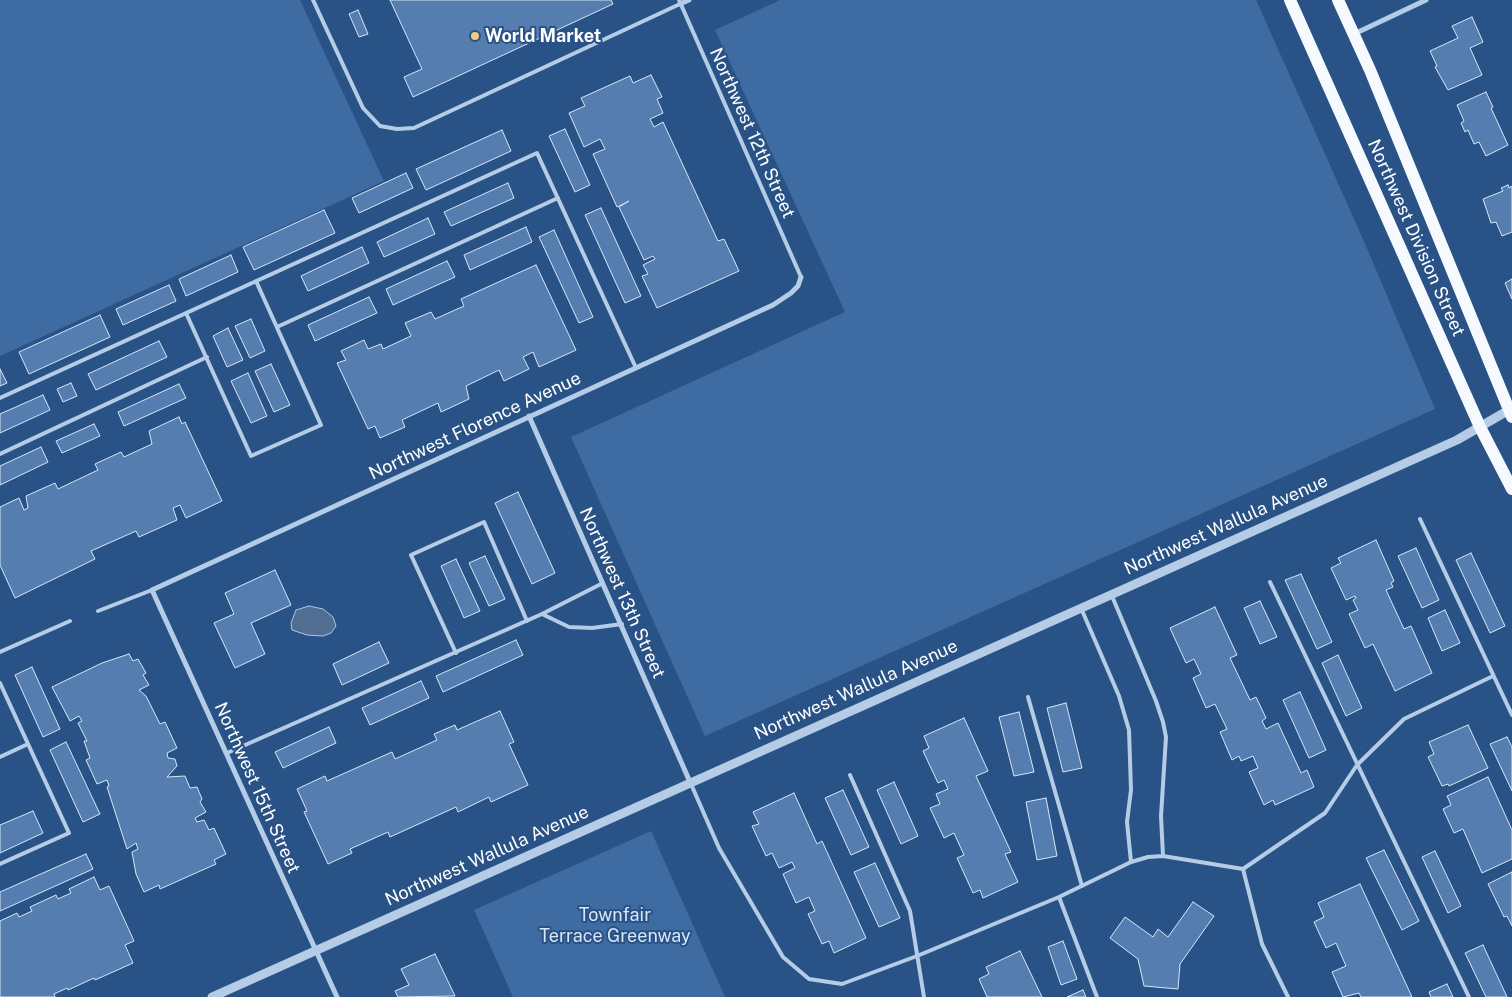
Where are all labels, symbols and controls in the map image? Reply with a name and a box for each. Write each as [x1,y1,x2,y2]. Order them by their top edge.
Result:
place label: World Market [485,25,601,47]
marker: World Market [469,30,481,42]
street label: Northwest 12th Street [705,44,799,222]
street label: Northwest Division Street [1363,136,1469,340]
street label: Northwest Florence Avenue [366,367,584,485]
street label: Northwest Wallula Avenue [1121,470,1331,580]
street label: Northwest 13th Street [575,504,669,682]
street label: Northwest Wallula Avenue [751,635,961,745]
street label: Northwest 15th Street [210,699,304,877]
street label: Northwest Wallula Avenue [382,801,592,911]
park label: Townfair Terrace Greenway [539,904,691,946]

